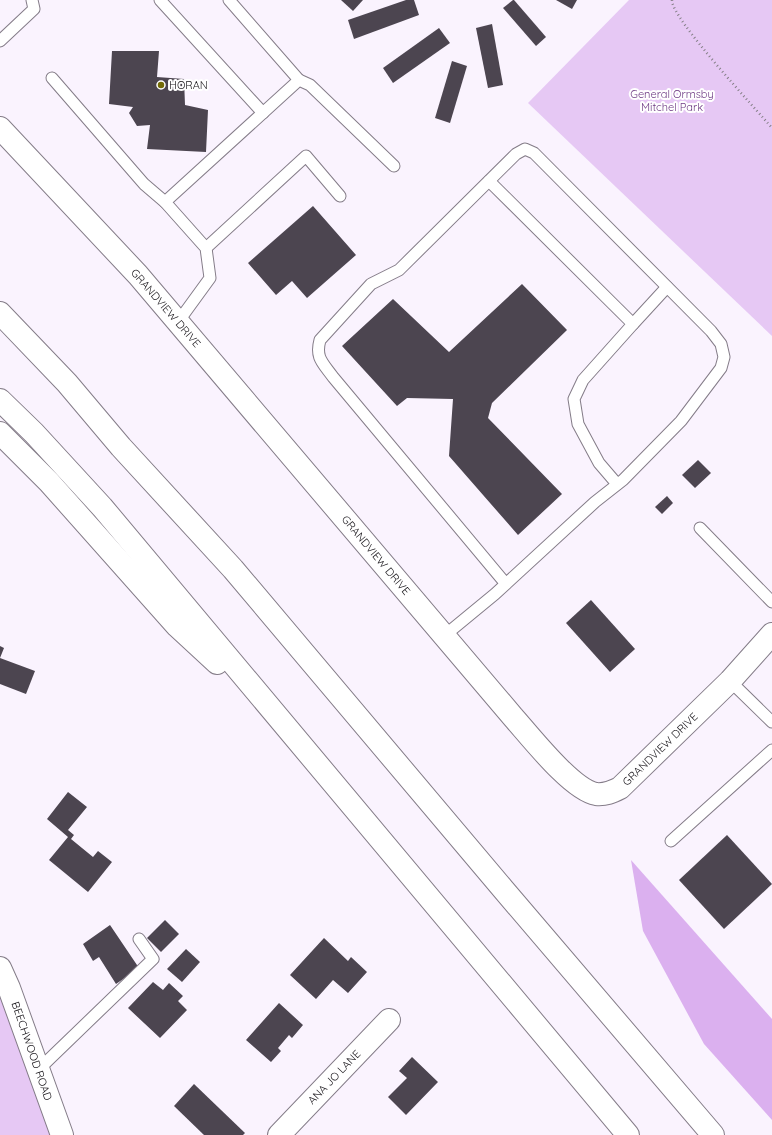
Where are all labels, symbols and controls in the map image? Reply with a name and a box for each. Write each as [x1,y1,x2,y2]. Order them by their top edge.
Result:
place label: HORAN [169,78,208,92]
marker: HORAN [156,80,166,90]
park label: General Ormsby Mitchel Park [630,87,714,114]
street label: GRANDVIEW DRIVE [128,266,204,350]
street label: GRANDVIEW DRIVE [339,512,413,598]
street label: GRANDVIEW DRIVE [619,709,701,789]
street label: BEECHWOOD ROAD [8,1000,56,1102]
street label: ANA JO LANE [305,1047,363,1107]

